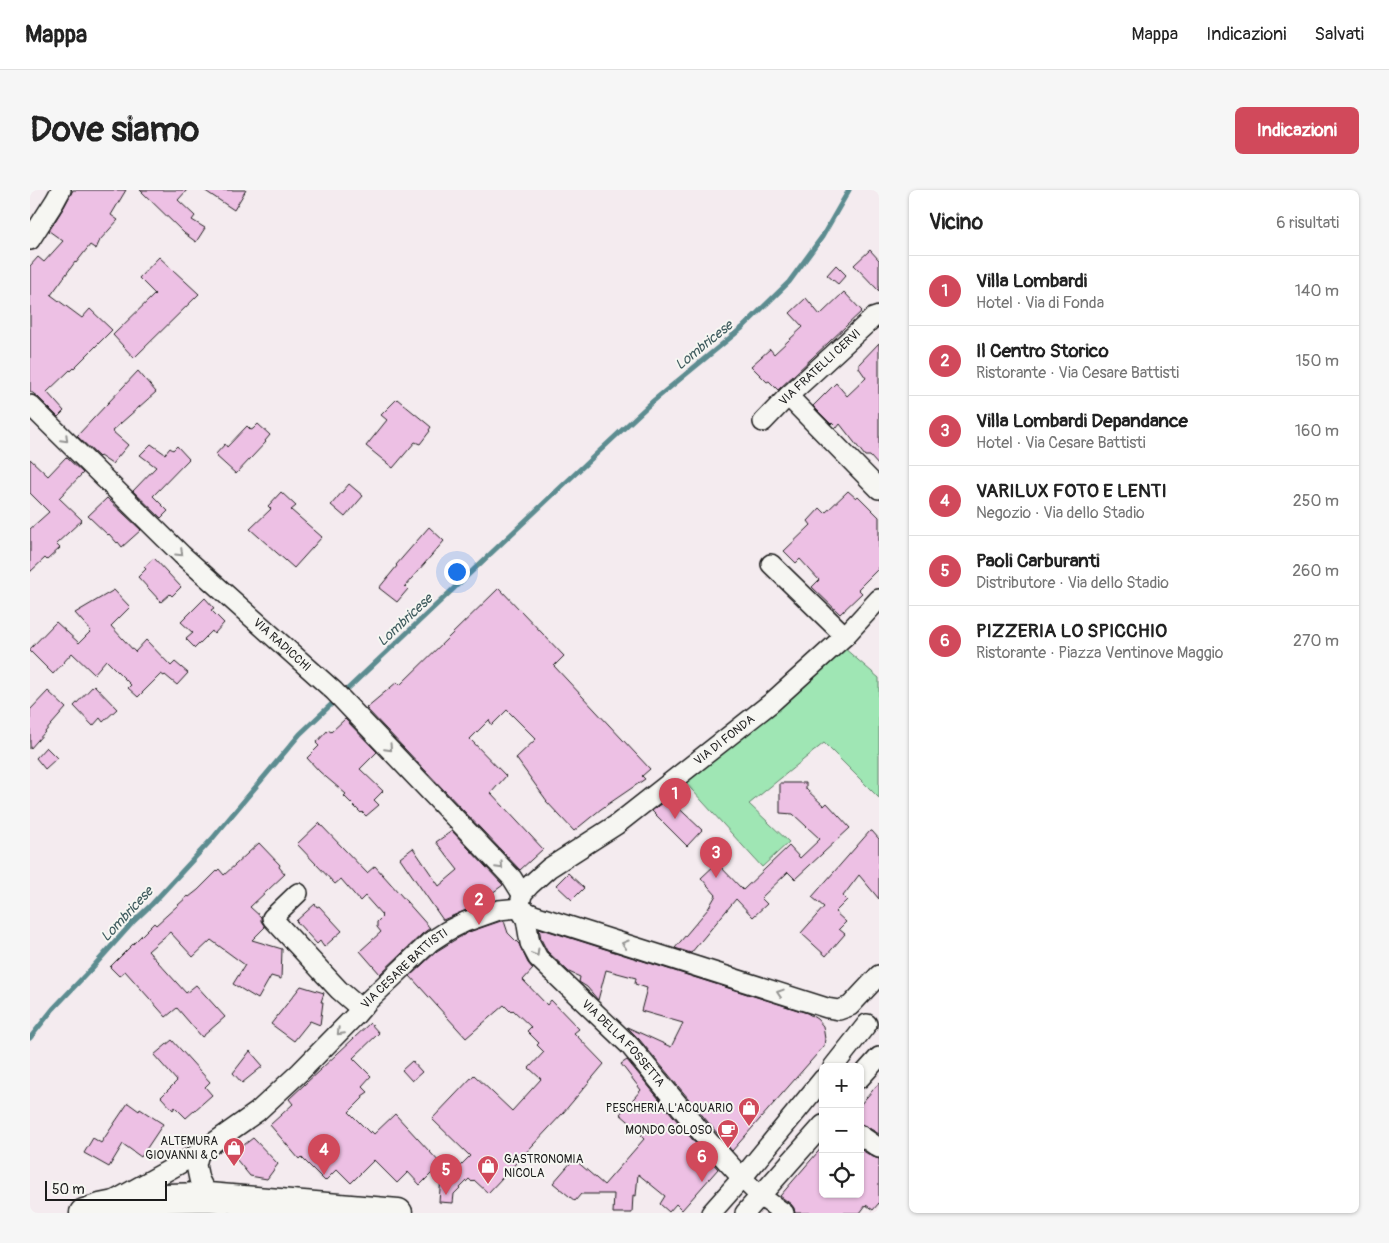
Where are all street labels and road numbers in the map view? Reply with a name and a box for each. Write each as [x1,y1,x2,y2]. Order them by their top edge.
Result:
street label: VIA FRATELLI CERVI [776,326,864,408]
street label: VIA RADICCHI [250,615,314,674]
street label: VIA DI FONDA [691,711,758,768]
street label: VIA CESARE BATTISTI [357,925,451,1012]
street label: VIA DELLA FOSSETTA [579,996,668,1090]

